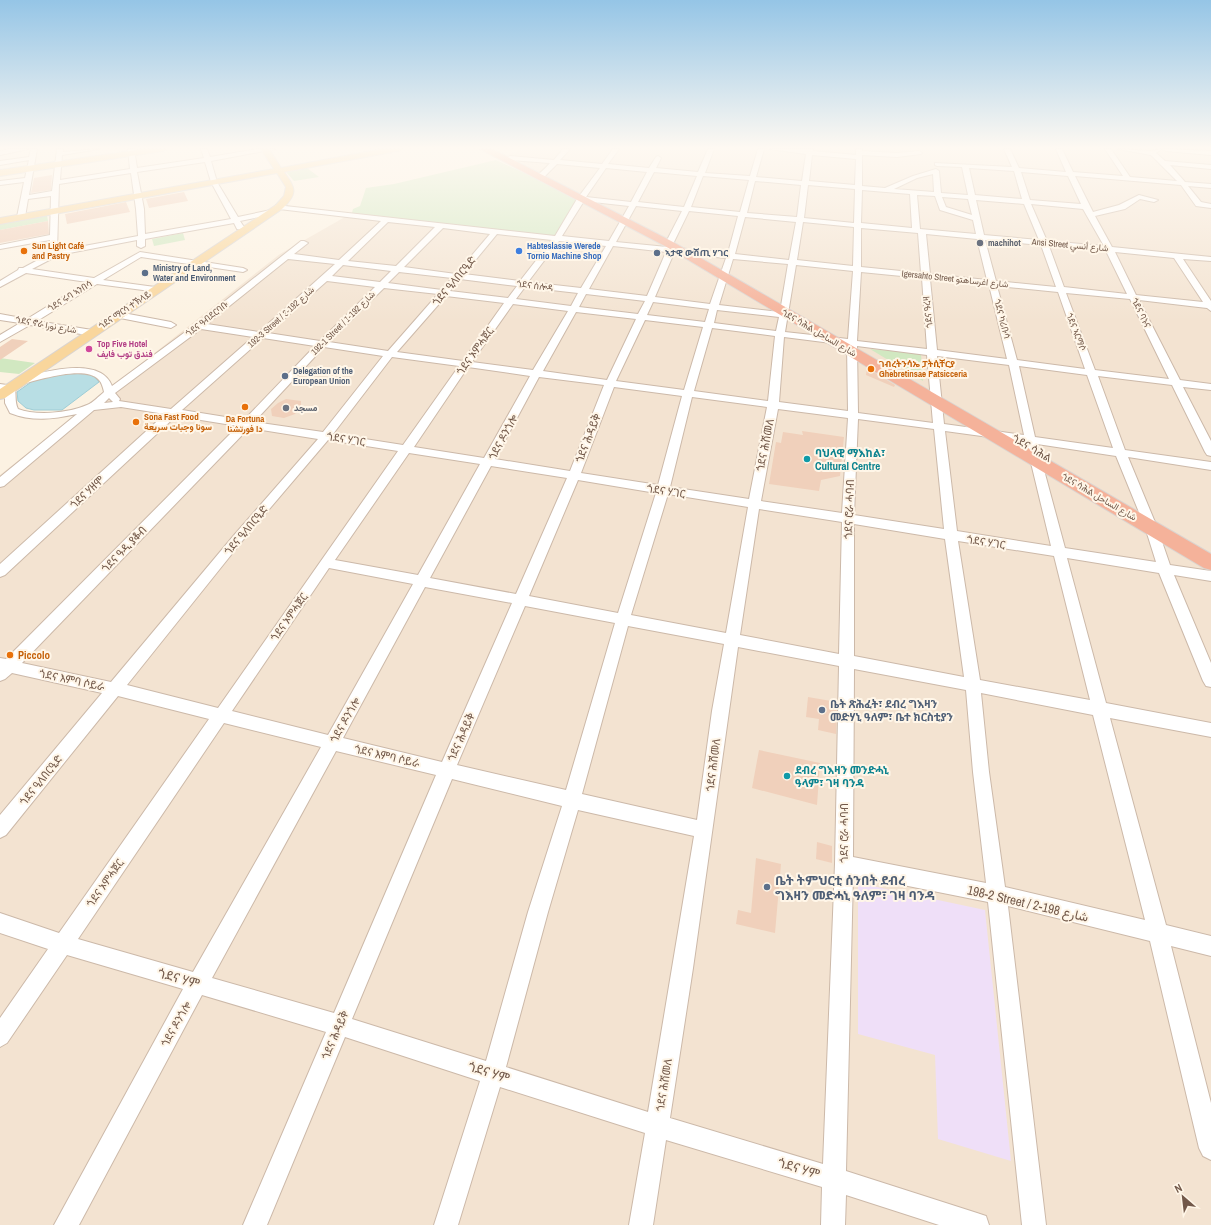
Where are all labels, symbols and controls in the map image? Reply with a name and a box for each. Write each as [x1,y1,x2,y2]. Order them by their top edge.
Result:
street label: Ansi Street شارع أنسي [1030,236,1109,255]
place label: machihot [988,237,1021,249]
marker: machihot [975,238,985,248]
place label: Sun Light Café and Pastry [32,240,84,262]
place label: Habteslassie Werede Tornio Machine Shop [527,240,602,262]
marker: Sun Light Café and Pastry [19,246,29,256]
marker: Habteslassie Werede Tornio Machine Shop [514,246,524,256]
place label: ኣታዊ ውሽጢ ሃገር [665,247,728,259]
marker: ኣታዊ ውሽጢ ሃገር [652,248,662,258]
street label: ጎደና ዒላበርዒድ [429,253,479,309]
place label: Ministry of Land, Water and Environment [153,262,236,284]
street label: Igersahto Street شارع اغرساهتو [901,267,1009,291]
marker: Ministry of Land, Water and Environment [140,268,150,278]
street label: ጎደና ሩባ ኣንበሳ [46,278,94,314]
street label: ጎደና ሰሎዳ [516,278,554,294]
street label: 192-3 Street / شارع 192-3 [245,284,317,350]
street label: ጎደና ማርሳ ተኽላይ [96,288,154,332]
street label: 192-1 Street / شارع 192-1 [308,288,378,358]
street label: ጎደና ዓረዛ [920,295,936,329]
street label: ጎደና ባኑና [1129,296,1154,330]
street label: ጎደና ዓብደርባቡ [183,298,231,339]
street label: ጎደና ካሪቡሳ [991,298,1013,340]
street label: ጎደና ሳሕል شارع الساحل [779,307,859,359]
street label: ጎደና ኣርማሶ [1063,311,1089,353]
street label: ጎደና ኖራ شارع نورا [15,314,77,336]
street label: ጎደና ኦምሓጀር [453,324,497,378]
place label: Top Five Hotel فندق توب فايف [97,338,153,360]
marker: Top Five Hotel فندق توب فايف [84,344,94,354]
place label: ገብረትንሳኤ ፓትሲቸርያ Ghebretinsae Patsicceria [879,358,968,380]
marker: ገብረትንሳኤ ፓትሲቸርያ Ghebretinsae Patsicceria [866,364,876,374]
place label: Delegation of the European Union [293,365,353,387]
marker: Delegation of the European Union [280,371,290,381]
marker: Da Fortuna دا فورتشنا [240,402,250,412]
place label: مسجد [294,402,318,414]
marker: مسجد [281,403,291,413]
place label: Sona Fast Food سونا وجبات سريعة [144,411,212,433]
street label: ጎደና ዶንጎሎ [485,411,521,462]
street label: ጎደና ሕዳይቅ [572,411,604,465]
place label: Da Fortuna دا فورتشنا [226,413,265,435]
marker: Sona Fast Food سونا وجبات سريعة [131,417,141,427]
street label: ጎደና ሕሽመለ [753,417,777,472]
street label: ጎደና ሃገር [326,429,367,449]
street label: ጎደና ሳሕል [1010,431,1055,465]
place label: ባህላዊ ማእከል፣ Cultural Centre [815,446,885,473]
marker: ባህላዊ ማእከል፣ Cultural Centre [802,454,812,464]
street label: ጎደና ሳሕል شارع الساحل [1059,471,1139,523]
street label: ጎደና ሃዘሞ [67,472,107,511]
street label: ጎደና ሮራ ሓባብ [841,479,857,539]
street label: ጎደና ሃገር [646,481,687,501]
street label: ጎደና ዒላበርዒድ [221,502,271,558]
street label: ጎደና ዓዲ ያቆብ [98,523,150,575]
street label: ጎደና ሃገር [966,532,1007,552]
street label: ጎደና ኦምሓጀር [267,590,311,644]
place label: Piccolo [18,648,51,662]
marker: Piccolo [5,650,15,660]
street label: ጎደና እምባ ሶይራ [38,666,107,694]
street label: ጎደና ዶንጎሎ [327,695,363,745]
place label: ቤት ጽሕፈት፣ ደብረ ግእዛን መድሃኒ ዓለም፣ ቤተ ክርስቲያን [830,697,954,724]
marker: ቤት ጽሕፈት፣ ደብረ ግእዛን መድሃኒ ዓለም፣ ቤተ ክርስቲያን [817,705,827,715]
street label: ጎደና ሕዳይቅ [444,711,478,763]
street label: ጎደና ሕሽመለ [703,737,723,792]
street label: ጎደና እምባ ሶይራ [353,742,422,770]
street label: ጎደና ዒላበርዒድ [16,752,66,808]
place label: ደብረ ግእዛን መንድሓኒ ዓላም፣ ገዛ ባንዳ [795,763,889,790]
marker: ደብረ ግእዛን መንድሓኒ ዓላም፣ ገዛ ባንዳ [782,771,792,781]
street label: ጎደና ሮራ ሓባብ [837,803,851,863]
street label: ጎደና ኦምሓጀር [83,856,127,910]
place label: ቤት ትምህርቲ ሰንበት ደብረ ግእዛን መድሓኒ ዓለም፣ ገዛ ባንዳ [775,872,935,904]
street label: 198-2 Street / شارع 198-2 [965,881,1090,927]
marker: ቤት ትምህርቲ ሰንበት ደብረ ግእዛን መድሓኒ ዓለም፣ ገዛ ባንዳ [762,882,772,892]
street label: ጎደና ሃም [156,964,202,993]
street label: ጎደና ዶንጎሎ [158,999,194,1049]
street label: ጎደና ሕዳይቅ [318,1008,352,1062]
street label: ጎደና ሕሽመለ [653,1057,675,1112]
street label: ጎደና ሃም [466,1058,512,1087]
street label: ጎደና ሃም [776,1154,822,1183]
north arrow [1163,1177,1203,1217]
text: N [1172,1180,1184,1196]

